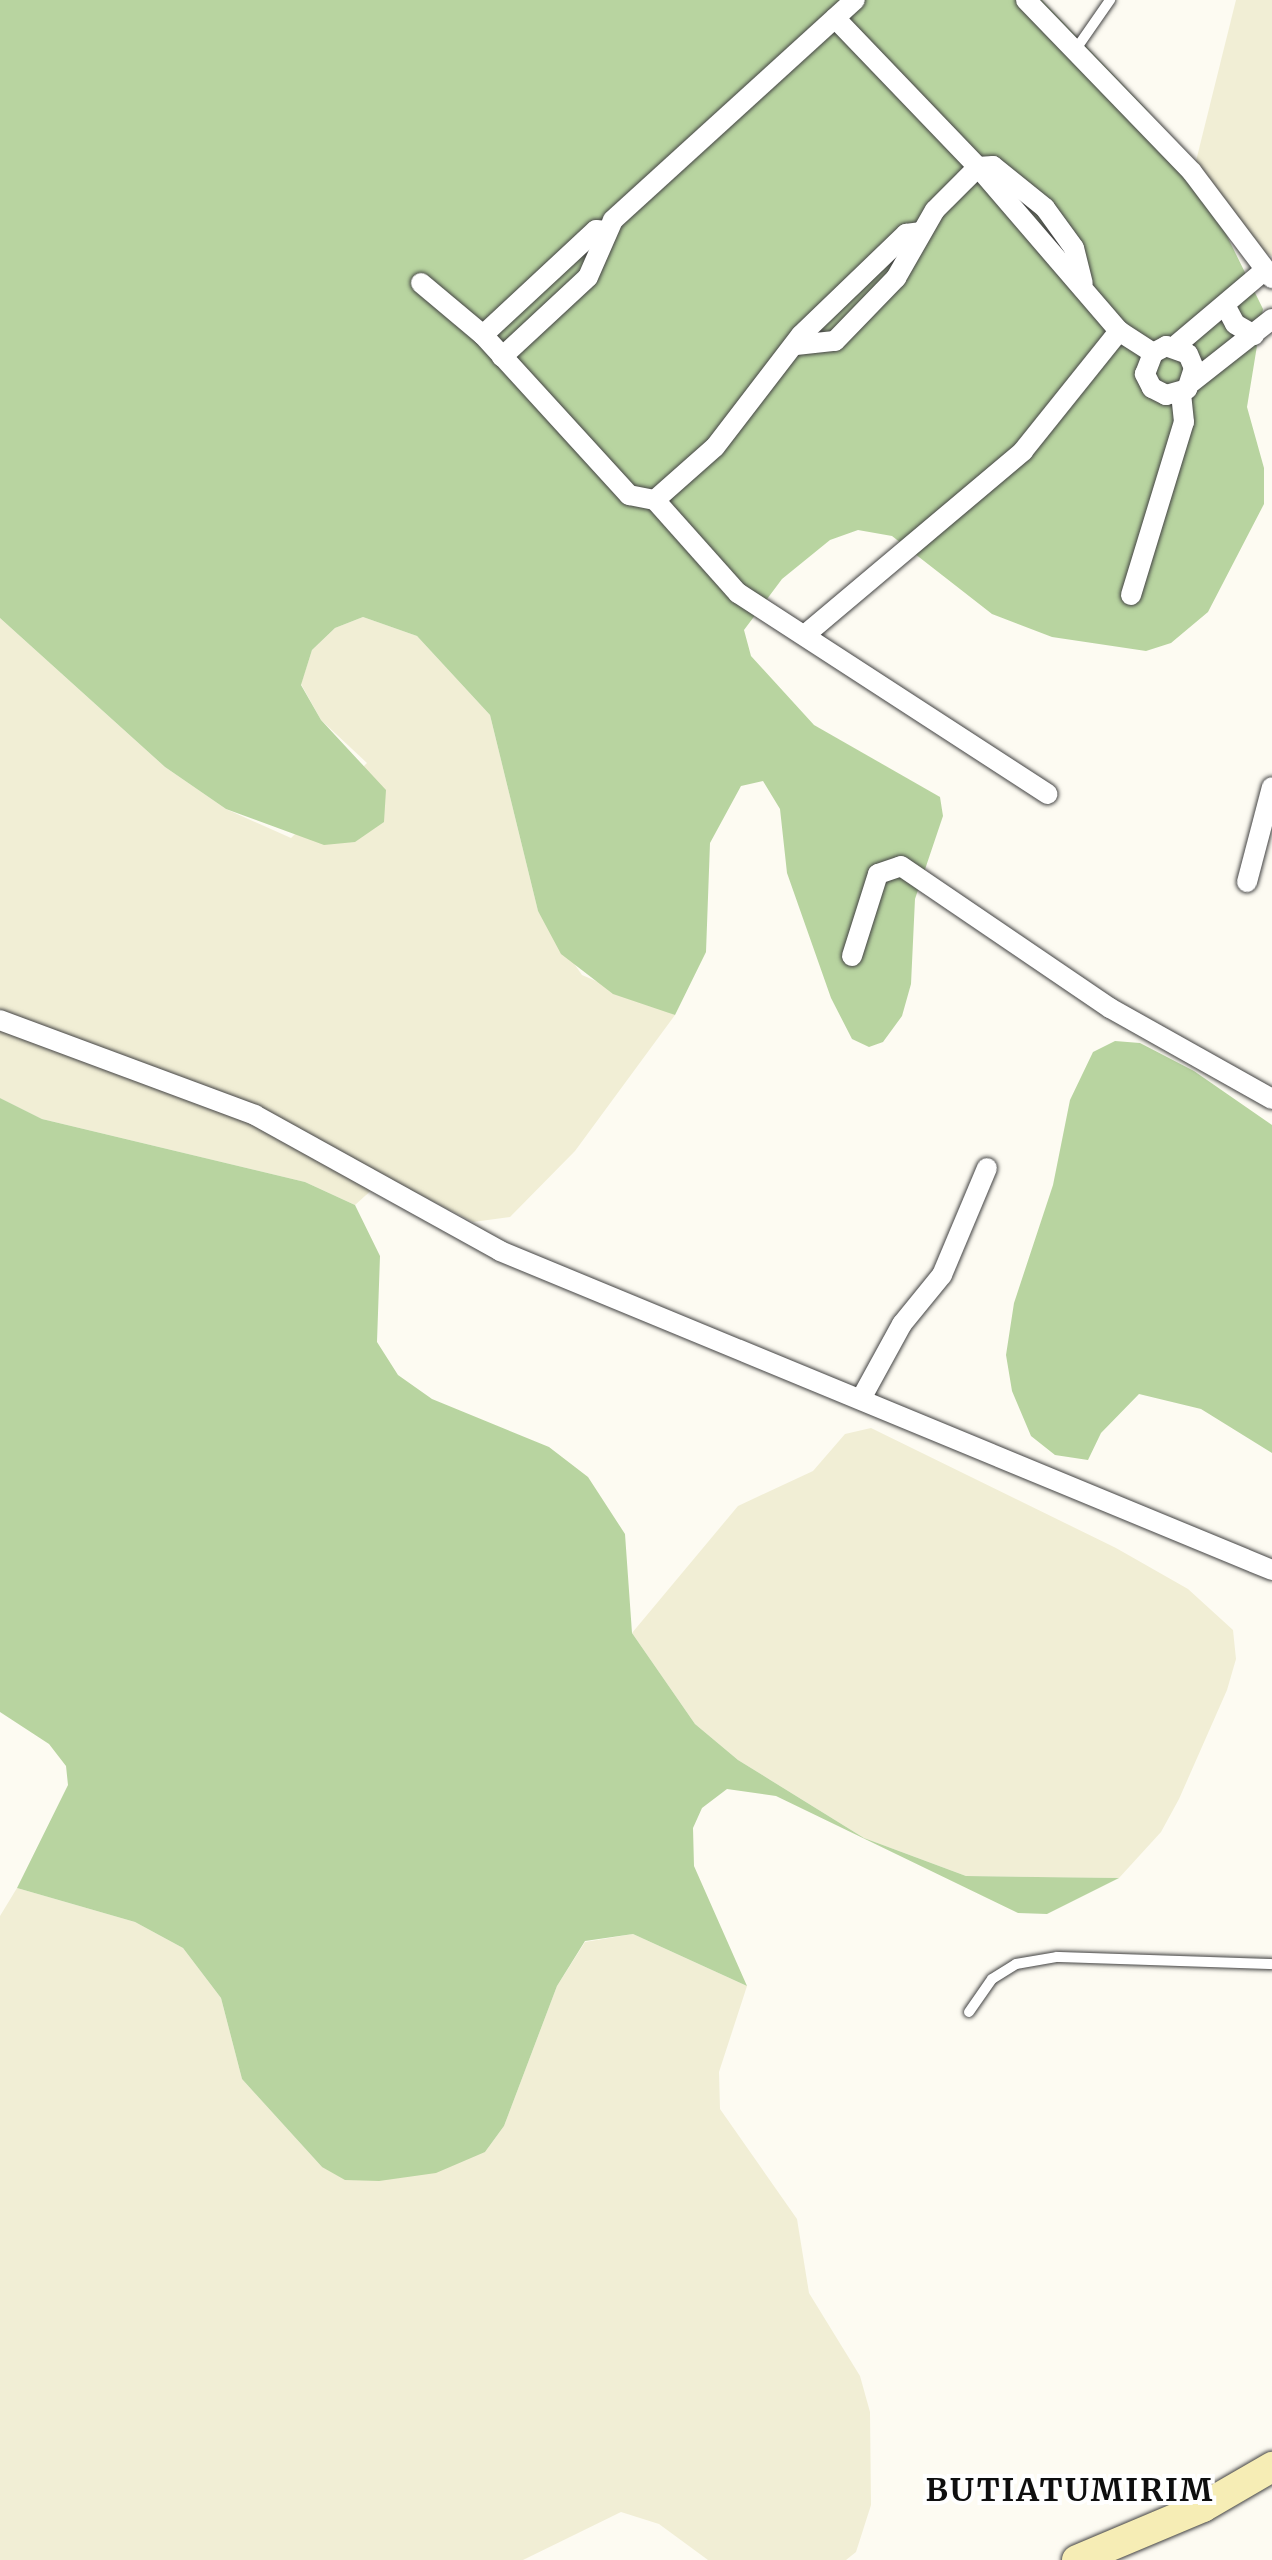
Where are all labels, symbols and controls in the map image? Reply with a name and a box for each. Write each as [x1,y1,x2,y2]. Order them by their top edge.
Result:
district label: BUTIATUMIRIM [926,2471,1214,2509]

